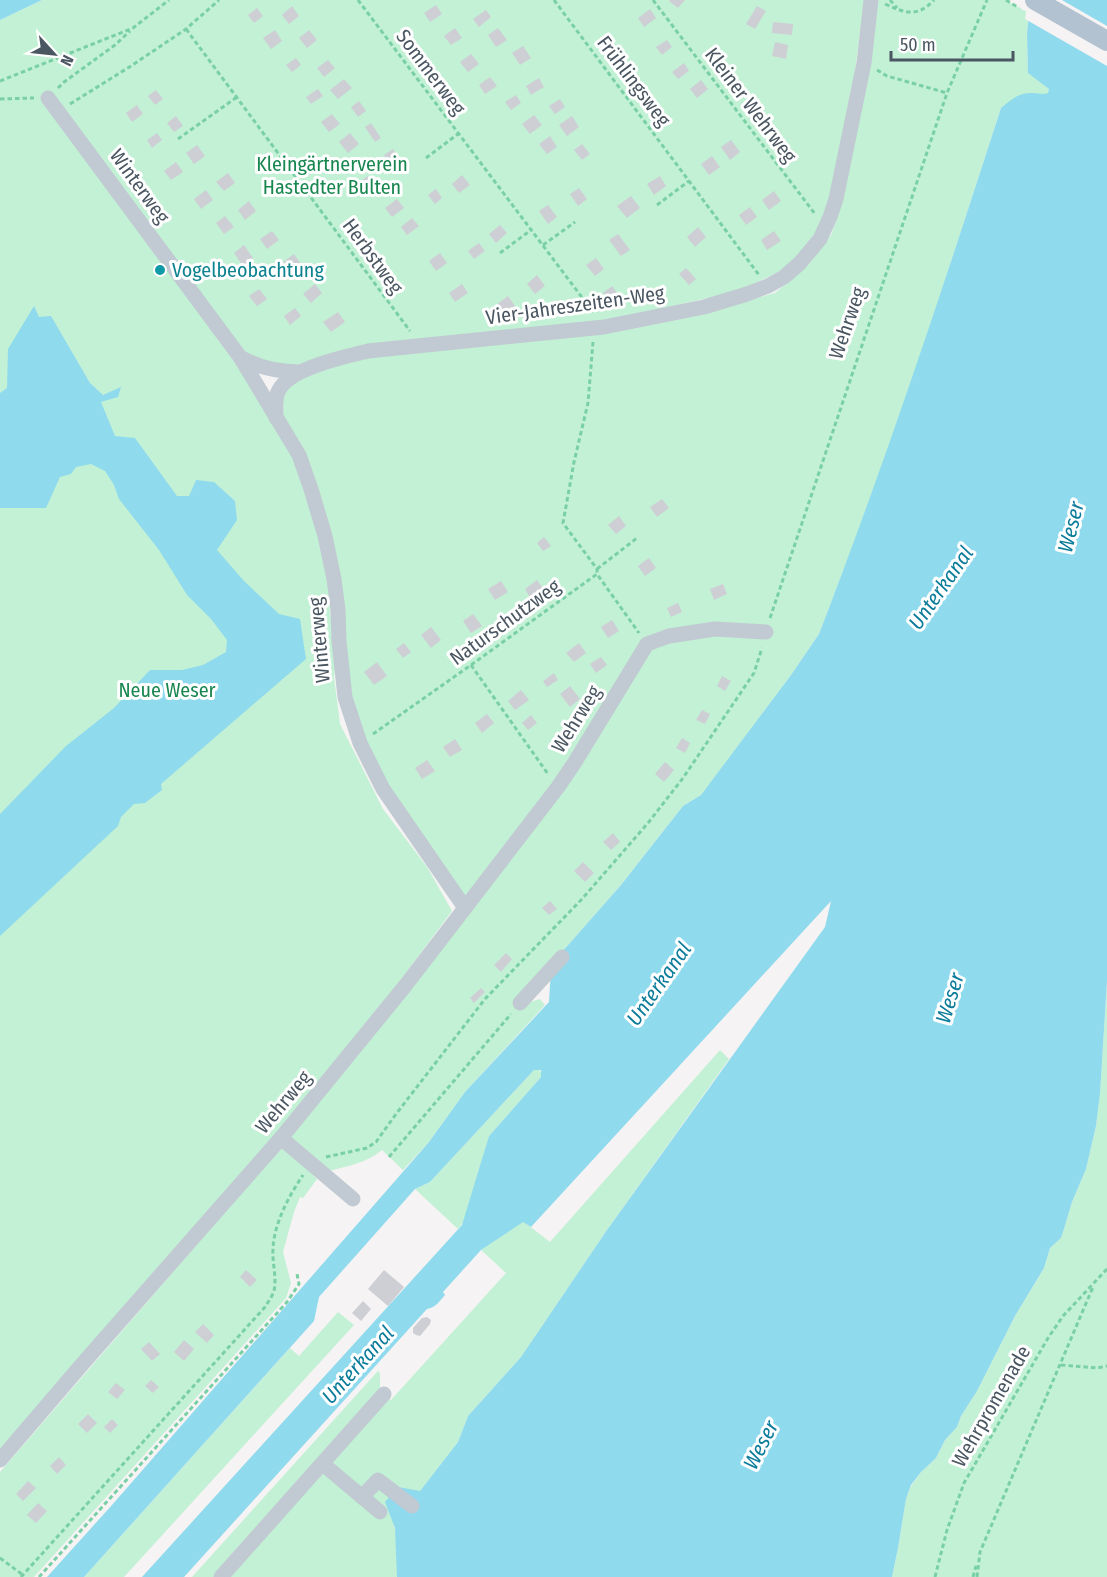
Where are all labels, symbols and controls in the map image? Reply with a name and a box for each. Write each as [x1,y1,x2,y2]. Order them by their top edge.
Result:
north arrow [24,24,84,84]
scale bar [891,24,1012,62]
street label: Sommerweg [391,25,471,120]
street label: Frühlingsweg [592,31,676,131]
text: 50 m [900,34,936,56]
street label: Kleiner Wehrweg [700,43,802,168]
text: N [56,52,78,69]
street label: Winterweg [105,144,175,228]
park label: Kleingärtnerverein Hastedter Bulten [256,152,408,199]
street label: Herbstweg [338,214,409,299]
place label: Vogelbeobachtung [172,258,324,282]
marker: Vogelbeobachtung [153,263,167,277]
street label: Vier-Jahreszeiten-Weg [484,281,666,329]
street label: Wehrweg [824,283,871,362]
water label: Weser [1052,498,1090,555]
water label: Unterkanal [903,541,979,635]
street label: Naturschutzweg [445,574,565,670]
street label: Winterweg [303,596,335,684]
park label: Neue Weser [118,678,216,702]
street label: Wehrweg [546,681,606,757]
water label: Unterkanal [621,937,697,1031]
water label: Weser [930,969,970,1026]
street label: Wehrweg [250,1065,317,1138]
water label: Unterkanal [316,1321,400,1409]
street label: Wehrpromenade [947,1341,1035,1471]
water label: Weser [738,1416,785,1474]

